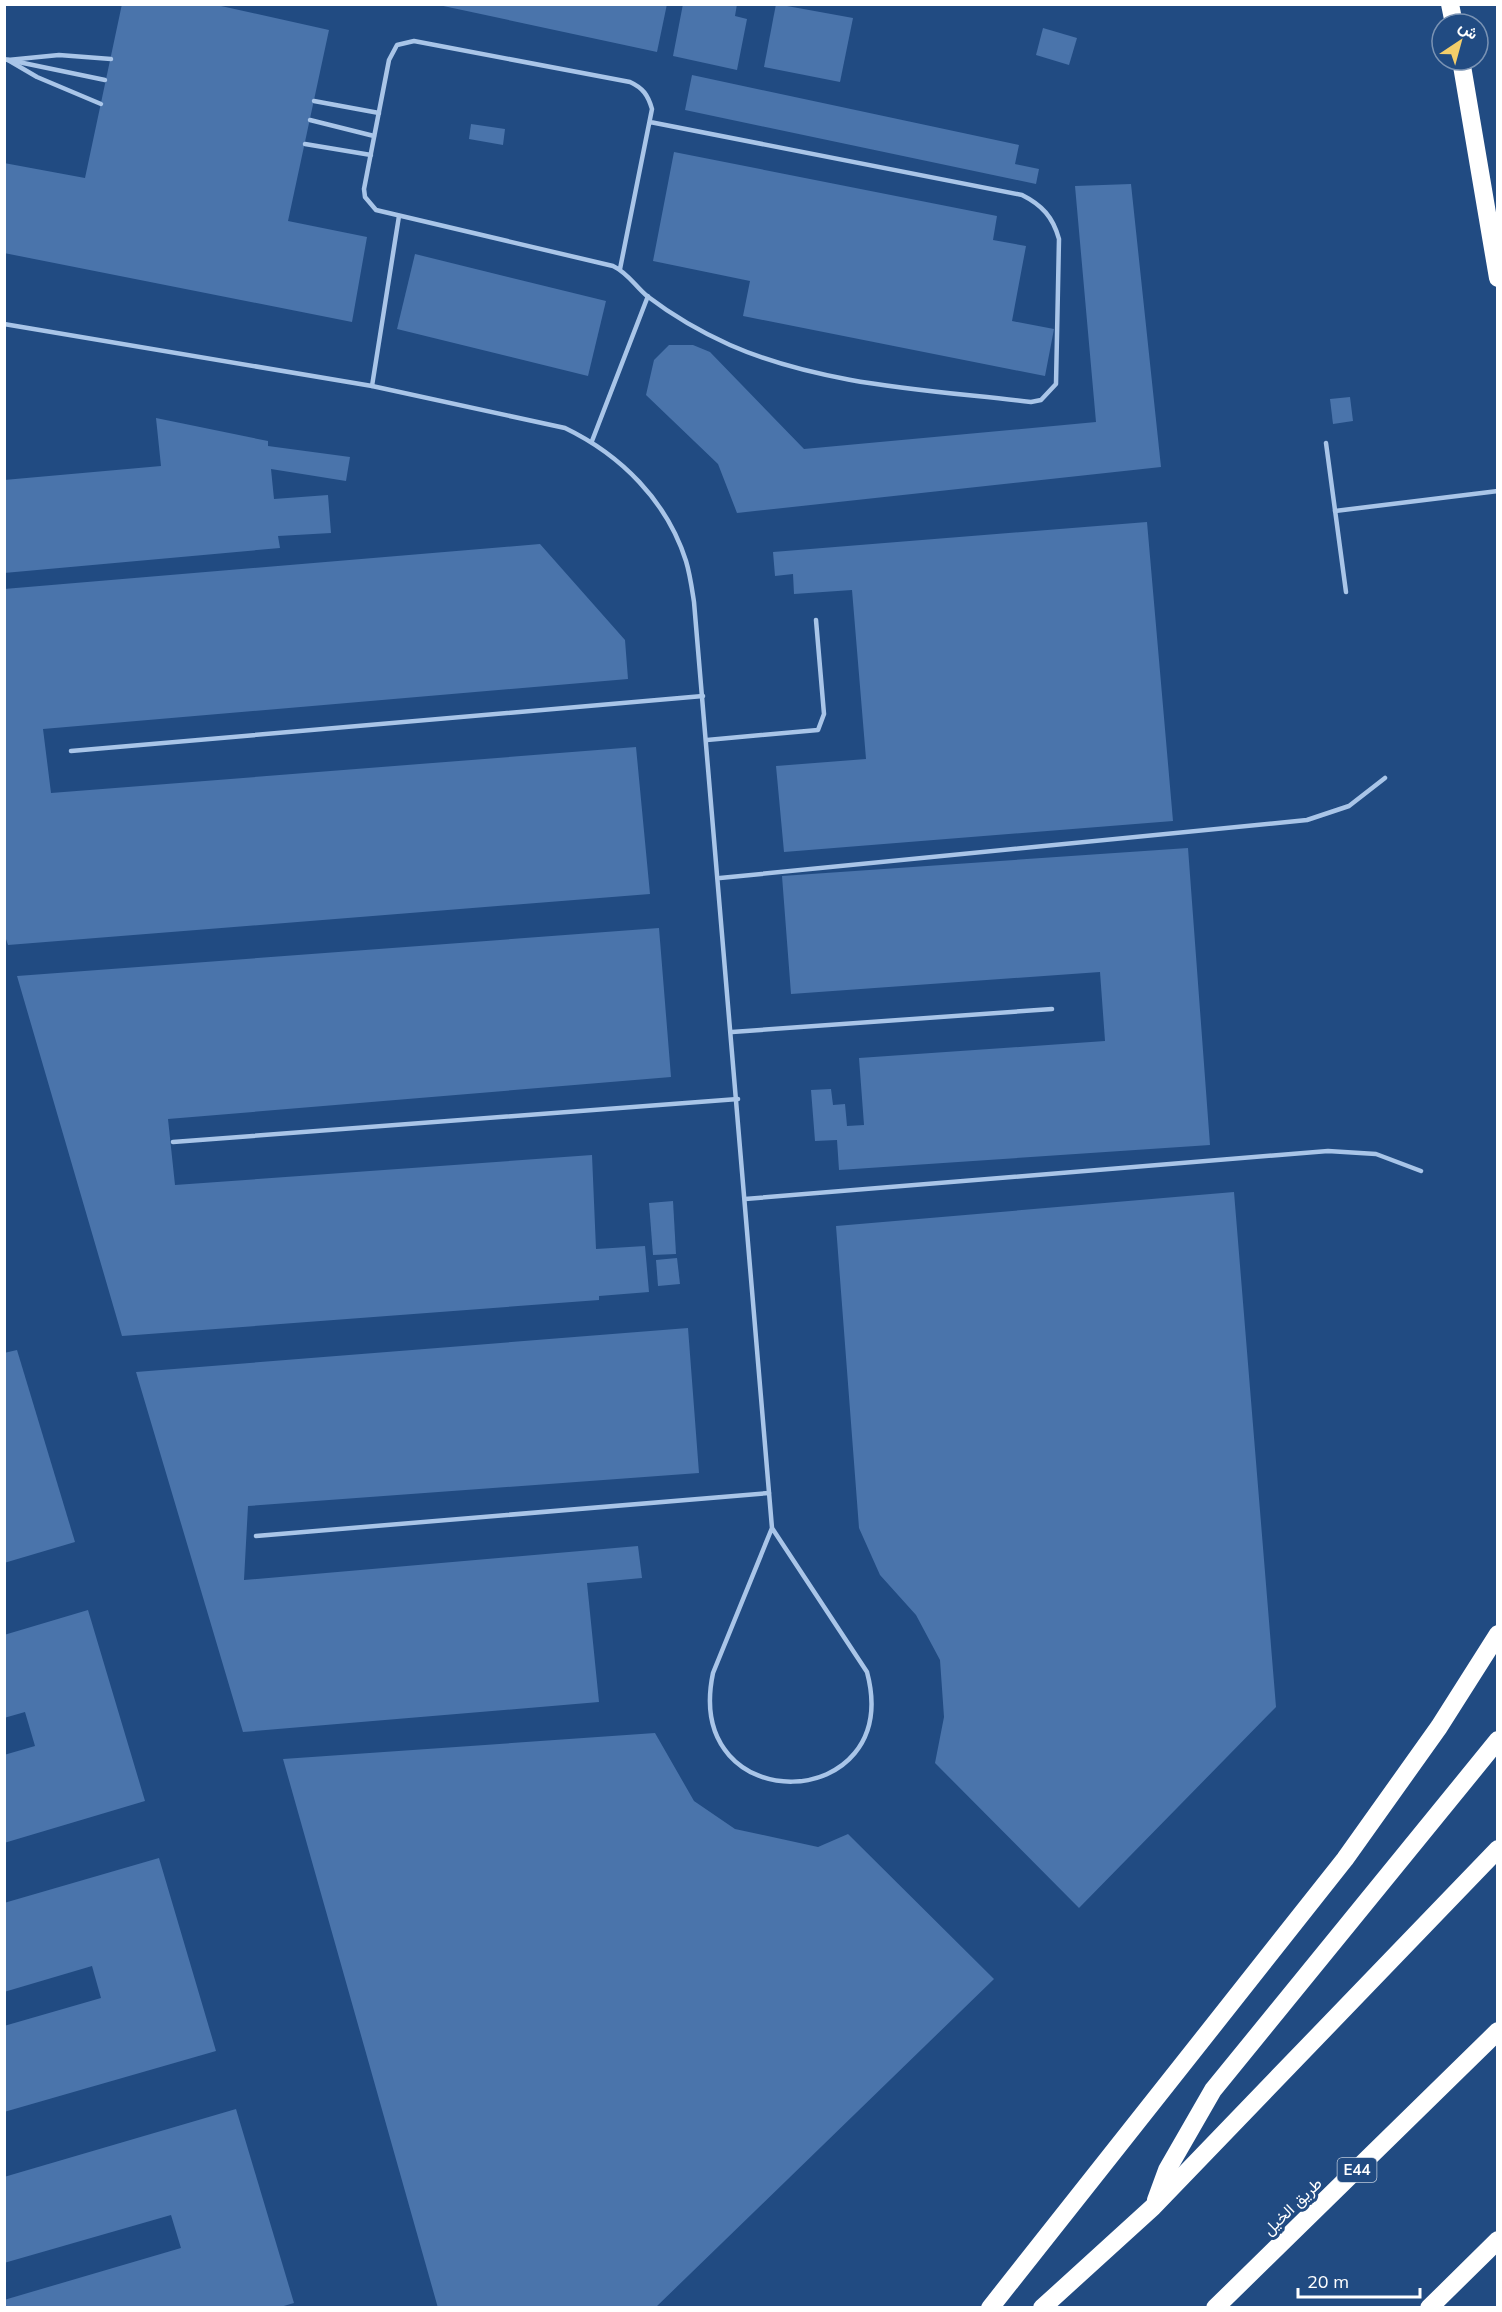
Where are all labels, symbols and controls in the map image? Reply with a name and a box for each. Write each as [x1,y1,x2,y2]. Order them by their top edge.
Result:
north arrow [1430,12,1490,72]
text: ش [1455,16,1482,44]
road number: E44 [1338,2158,1376,2182]
street label: طريق الخيل [1258,2173,1326,2240]
scale bar [1298,2261,1420,2299]
text: 20 m [1307,2270,1349,2293]

